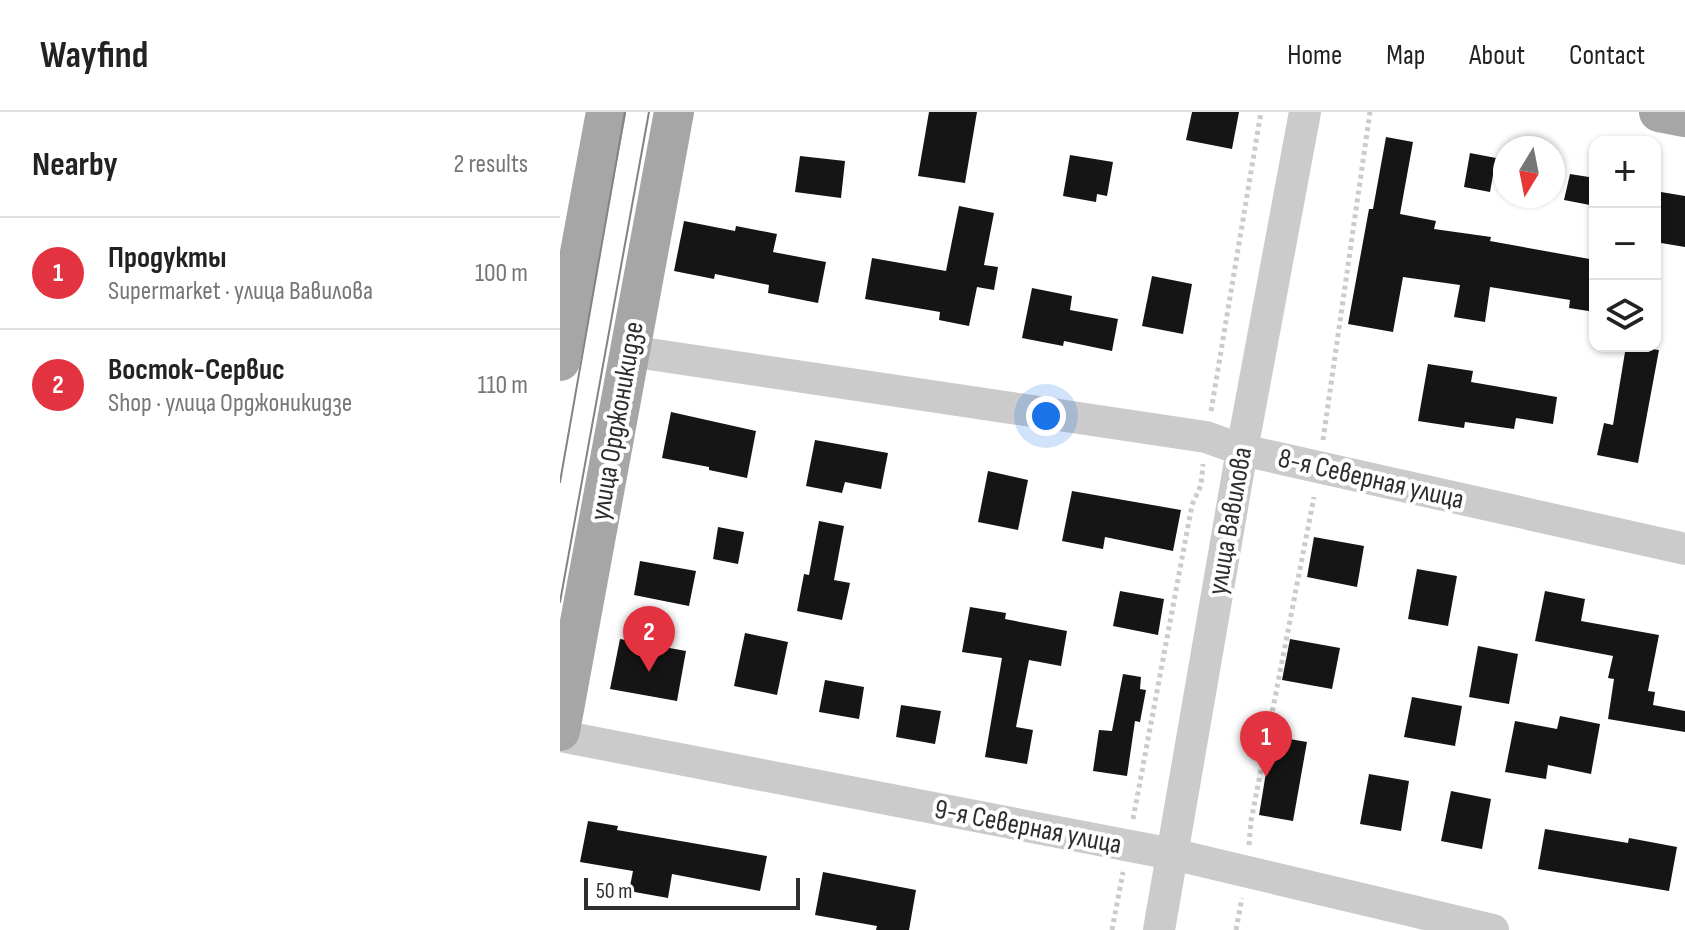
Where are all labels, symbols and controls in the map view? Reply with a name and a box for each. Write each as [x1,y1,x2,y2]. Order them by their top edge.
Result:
text: Wayfind [40,33,148,78]
text: Home [1287,39,1342,72]
text: Map [1386,39,1425,72]
text: About [1469,39,1525,72]
text: Contact [1569,39,1645,72]
north arrow [1493,136,1565,208]
map controls [1589,136,1661,352]
button: + [1589,136,1661,208]
text: Nearby [32,144,118,185]
text: 2 results [454,149,528,180]
button: − [1589,208,1661,280]
text: Продукты [108,240,226,276]
text: 1 [53,258,63,289]
text: 100 m [475,258,528,289]
text: Supermarket · улица Вавилова [108,276,373,307]
button: layers [1589,280,1661,352]
street label: улица Орджоникидзе [583,319,651,523]
text: Восток-Сервис [108,352,285,388]
text: 2 [52,370,64,401]
text: 110 m [477,370,528,401]
text: Shop · улица Орджоникидзе [108,388,352,419]
your location [1026,396,1066,436]
street label: 8-я Северная улица [1275,442,1467,516]
street label: улица Вавилова [1201,444,1259,598]
pin: 2 [623,606,675,672]
pin: 1 [1240,711,1292,777]
street label: 9-я Северная улица [932,793,1124,861]
scale bar [584,874,800,910]
text: 50 m [596,878,632,905]

